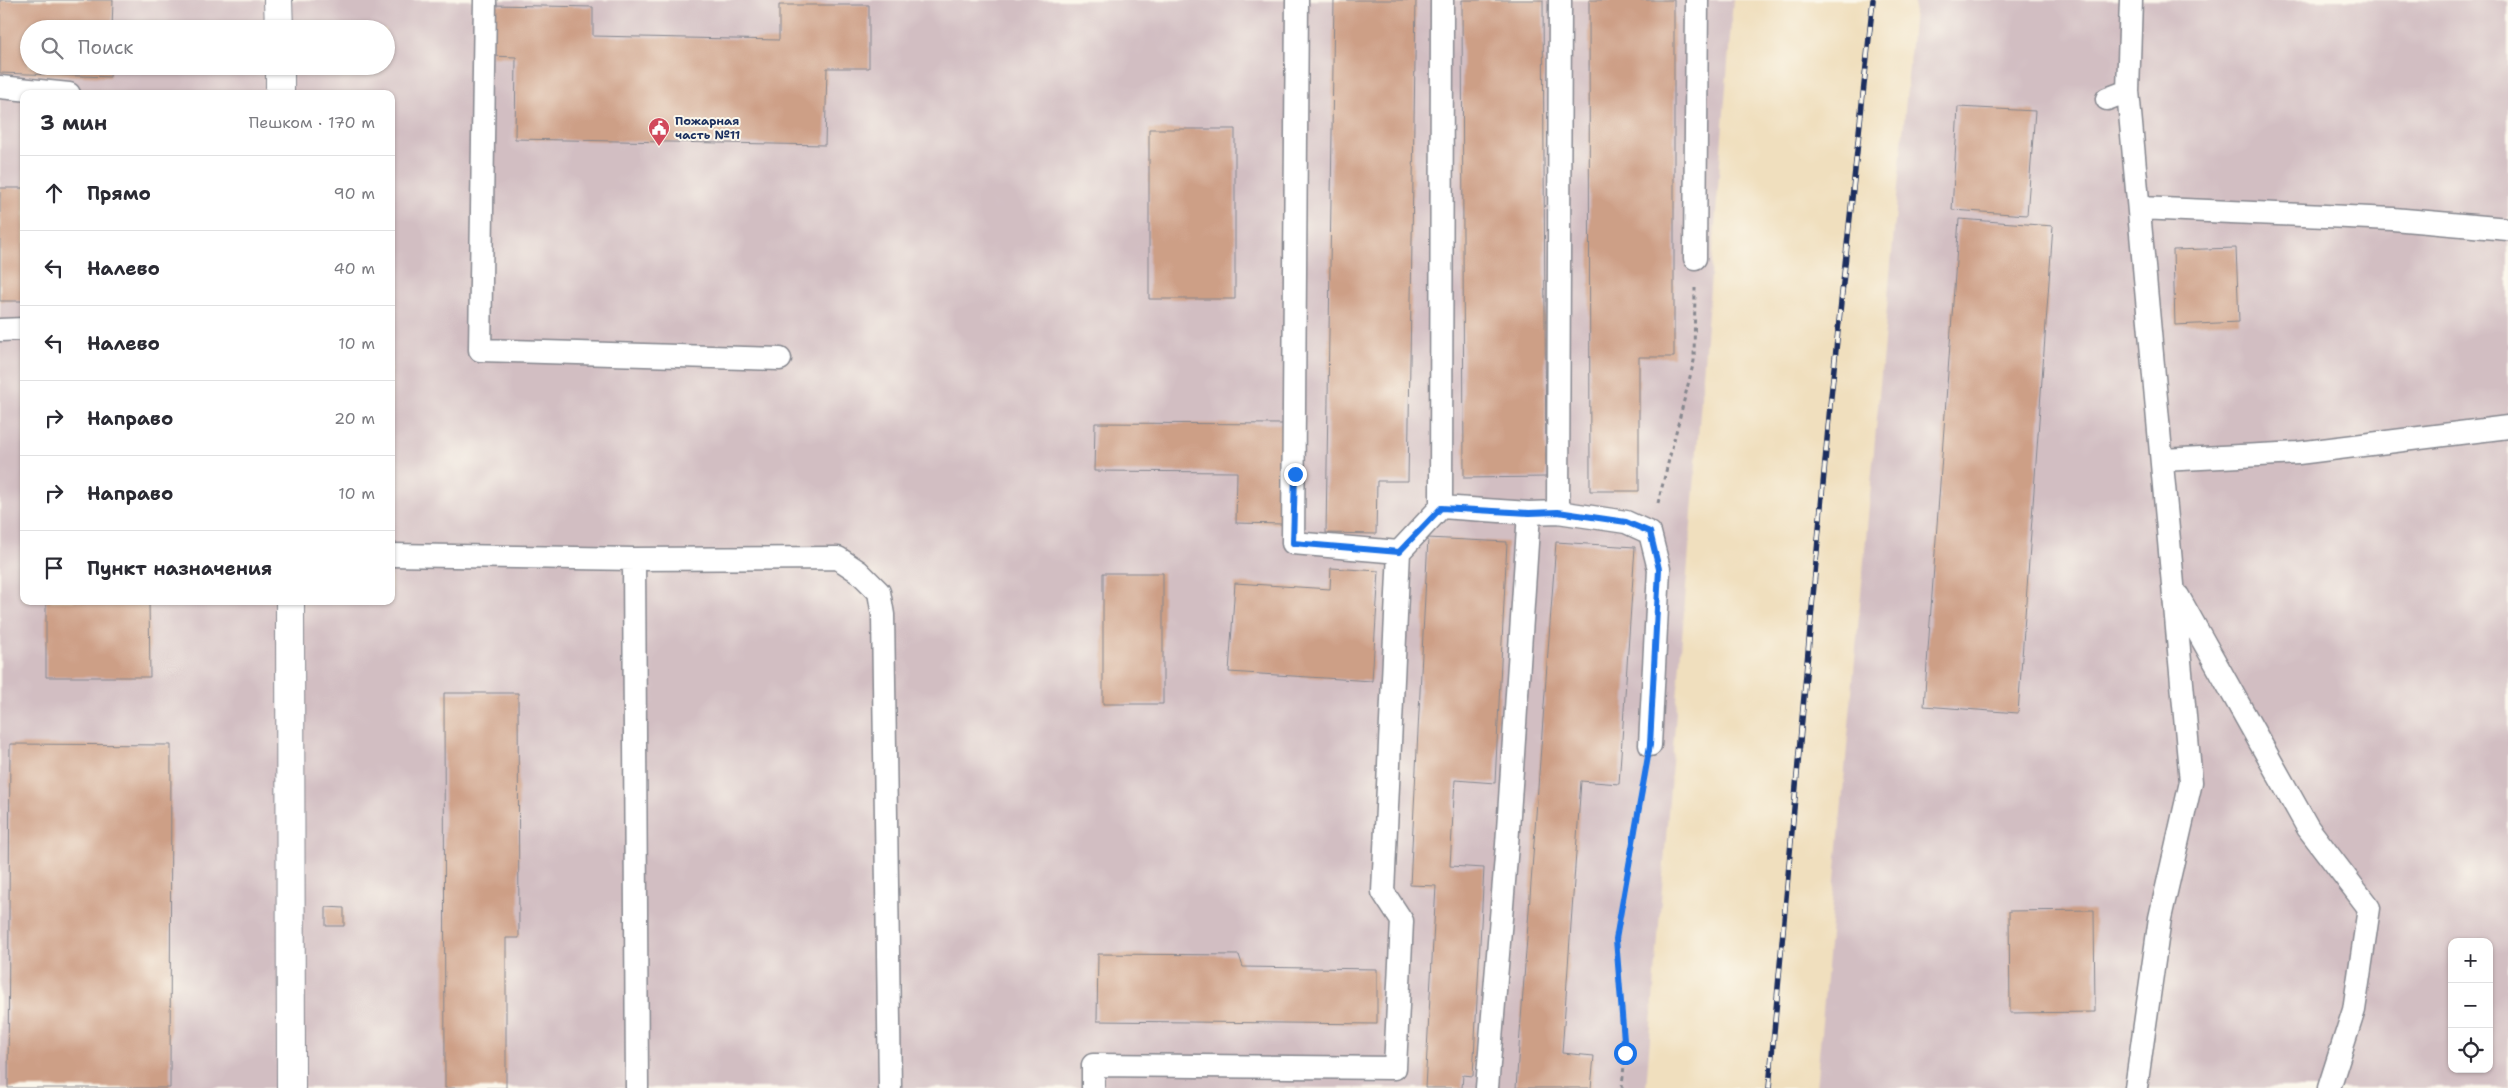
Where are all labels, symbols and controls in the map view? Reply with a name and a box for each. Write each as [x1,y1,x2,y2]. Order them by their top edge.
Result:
search box [20,20,395,75]
icon: search [38,34,66,62]
text: Поиск [78,35,133,60]
text: 3 мин [40,109,107,137]
text: Пешком · 170 m [249,112,375,133]
place label: Пожарная часть №11 [675,113,740,143]
public building icon: Пожарная часть №11 [647,116,671,147]
icon: ahead [40,179,68,207]
text: Прямо [87,181,151,206]
text: 90 m [334,183,375,204]
icon: left [40,254,68,282]
text: Налево [87,256,160,281]
text: 40 m [333,258,375,279]
icon: left [40,329,68,357]
text: Налево [87,331,160,356]
text: 10 m [338,333,375,354]
icon: right [40,404,68,432]
text: Направо [87,406,173,431]
text: 20 m [334,408,375,429]
route end [1284,463,1307,486]
icon: right [40,479,68,507]
text: Направо [87,481,173,506]
text: 10 m [338,483,375,504]
icon: arrive [40,554,68,582]
text: Пункт назначения [87,556,272,581]
map controls [2448,938,2493,1073]
button: + [2448,938,2493,983]
button: − [2448,983,2493,1028]
button: locate [2448,1028,2493,1073]
route start [1614,1042,1637,1065]

